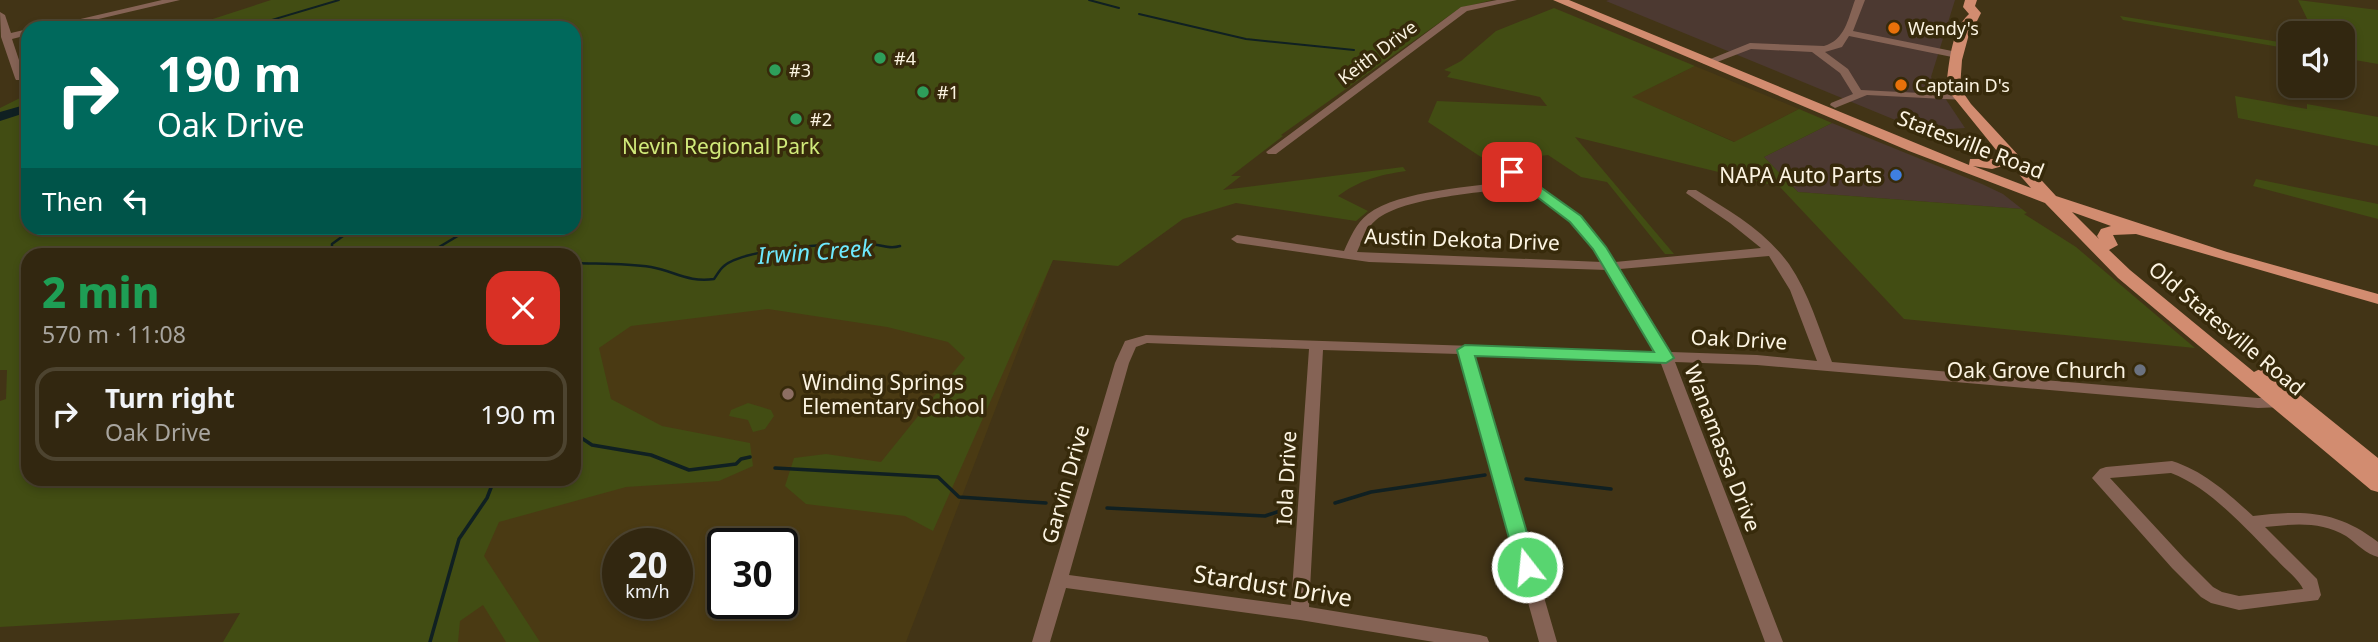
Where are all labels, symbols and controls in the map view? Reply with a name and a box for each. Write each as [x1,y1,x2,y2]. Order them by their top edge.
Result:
street label: Keith Drive [1333,15,1421,89]
place label: Wendy's [1908,16,1979,40]
marker: Wendy's [1886,20,1902,36]
map controls [2278,21,2355,98]
button: sound [2278,21,2355,98]
text: 190 m [157,40,302,106]
place label: #4 [894,46,916,70]
icon: right [42,49,133,140]
marker: #4 [872,50,888,66]
place label: #3 [789,58,811,82]
marker: #3 [767,62,783,78]
place label: Captain D's [1915,73,2010,97]
marker: Captain D's [1893,77,1909,93]
place label: #1 [937,80,959,104]
marker: #1 [915,84,931,100]
text: Oak Drive [157,103,305,146]
street label: Statesville Road [1894,103,2048,185]
place label: #2 [810,107,832,131]
marker: #2 [788,111,804,127]
park label: Nevin Regional Park [622,132,821,160]
pin [1482,142,1542,202]
icon: arrive [1493,153,1531,191]
place label: NAPA Auto Parts [1719,161,1882,189]
marker: NAPA Auto Parts [1888,167,1904,183]
icon: left [117,182,155,220]
text: Then [42,183,103,219]
street label: Austin Dekota Drive [1364,222,1560,256]
water label: Irwin Creek [756,231,875,271]
street label: Old Statesville Road [2143,255,2311,401]
text: 2 min [42,263,159,320]
button: close [486,271,560,345]
text: 570 m · 11:08 [42,318,186,350]
street label: Oak Drive [1690,322,1788,356]
place label: Oak Grove Church [1947,356,2126,384]
street label: Wanamassa Drive [1678,361,1768,535]
marker: Oak Grove Church [2132,362,2148,378]
place label: Winding Springs Elementary School [802,368,985,420]
text: Turn right [105,380,235,416]
marker: Winding Springs Elementary School [780,386,796,402]
icon: right [46,395,84,433]
text: 190 m [480,396,556,432]
text: Oak Drive [105,416,211,448]
street label: Garvin Drive [1035,421,1095,547]
street label: Iola Drive [1270,430,1302,526]
speed limit sign: 30 [707,528,798,619]
position arrow [1490,530,1564,604]
text: 20 [627,541,668,588]
street label: Stardust Drive [1191,556,1355,614]
text: km/h [625,579,670,603]

